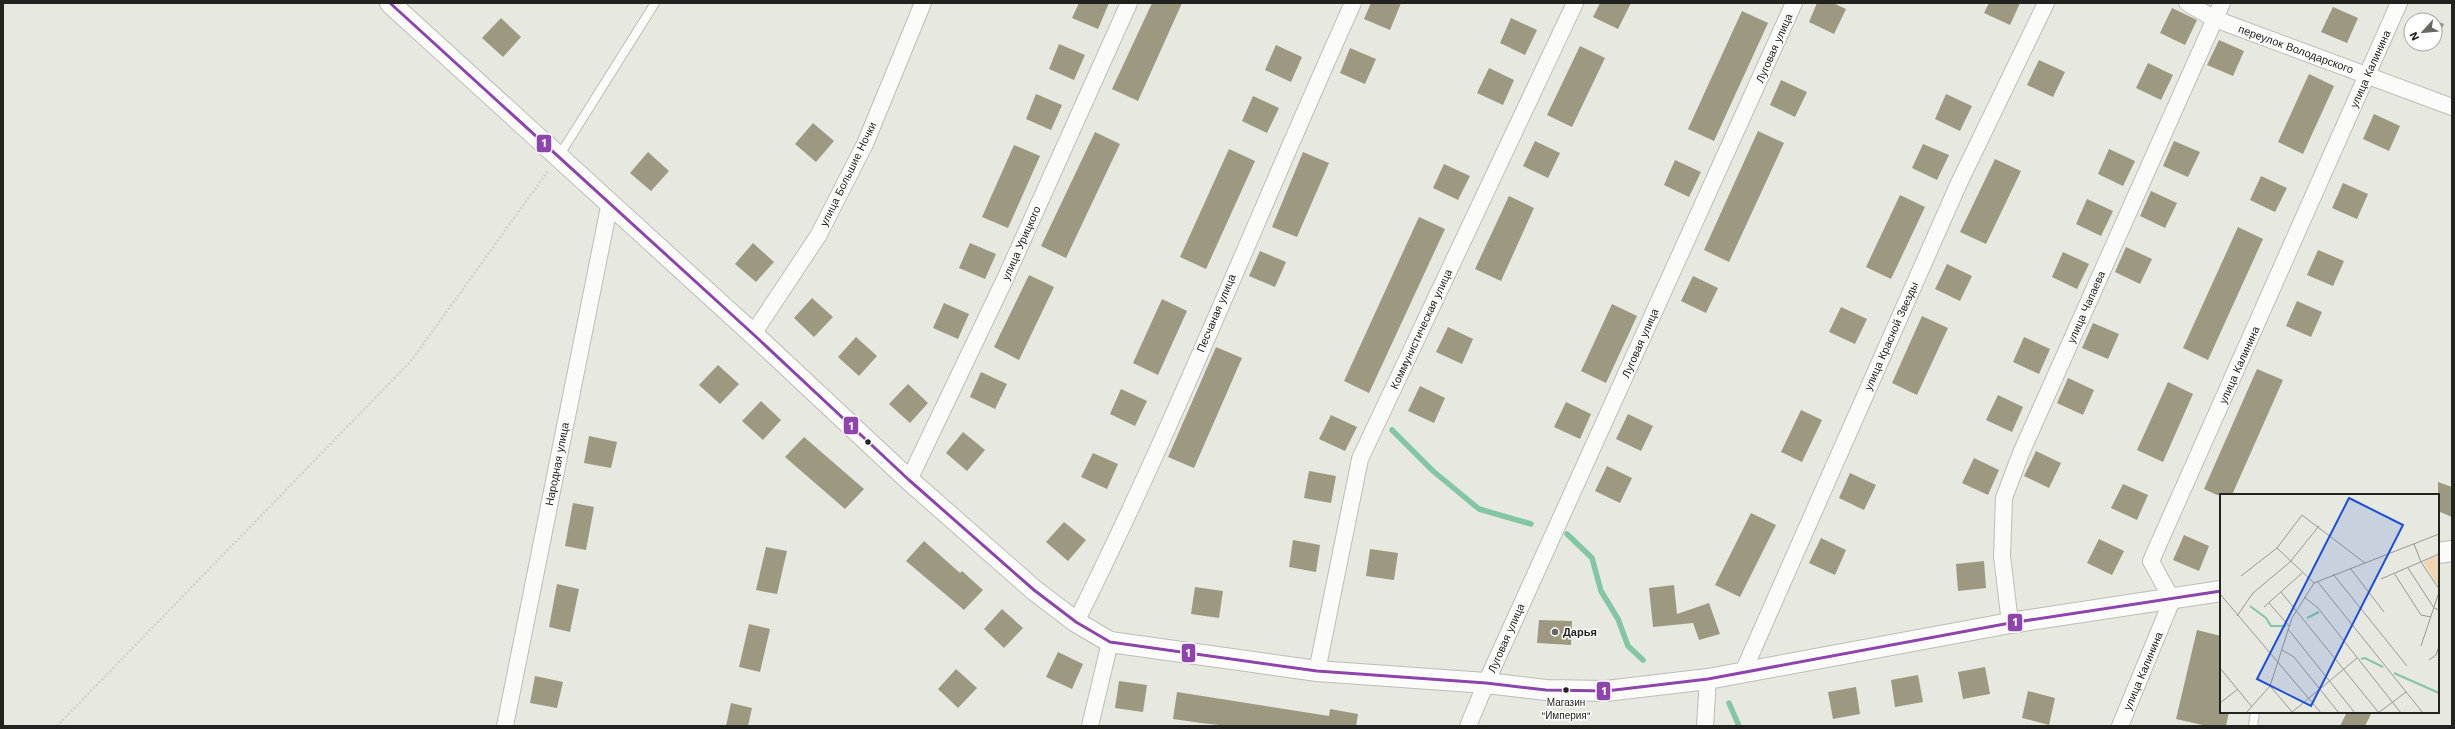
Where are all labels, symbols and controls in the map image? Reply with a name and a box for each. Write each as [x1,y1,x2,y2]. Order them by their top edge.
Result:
street label: Луговая улица [1753,11,1796,85]
north arrow [2403,12,2443,52]
street label: переулок Володарского [2237,23,2355,76]
street label: улица Калинина [2348,28,2394,110]
text: N [2407,30,2422,43]
street label: улица Большие Ночки [817,120,879,229]
line badge: 1 [536,134,552,153]
text: 1 [542,137,546,150]
street label: улица Урицкого [999,204,1044,282]
street label: Коммунистическая улица [1388,266,1455,391]
street label: улица Чапаева [2065,268,2109,345]
street label: Песчаная улица [1194,271,1239,354]
street label: улица Красной Звезды [1862,280,1921,393]
street label: Луговая улица [1619,306,1662,380]
street label: улица Калинина [2217,324,2263,406]
line badge: 1 [843,416,859,435]
street label: Народная улица [543,420,572,507]
text: 1 [849,420,853,433]
unlabelled marker [863,437,873,447]
inset map [2220,494,2439,713]
street label: Луговая улица [1485,601,1528,675]
line badge: 1 [2007,613,2023,632]
text: 1 [2013,616,2017,629]
place label: Дарья [1563,626,1597,639]
marker: Дарья [1550,627,1560,637]
street label: улица Калинина [2121,629,2166,712]
line badge: 1 [1181,643,1196,663]
text: 1 [1186,647,1190,660]
line badge: 1 [1596,681,1611,701]
marker: Магазин "Империя" [1561,685,1571,695]
text: 1 [1602,685,1606,698]
place label: Магазин "Империя" [1541,697,1591,721]

